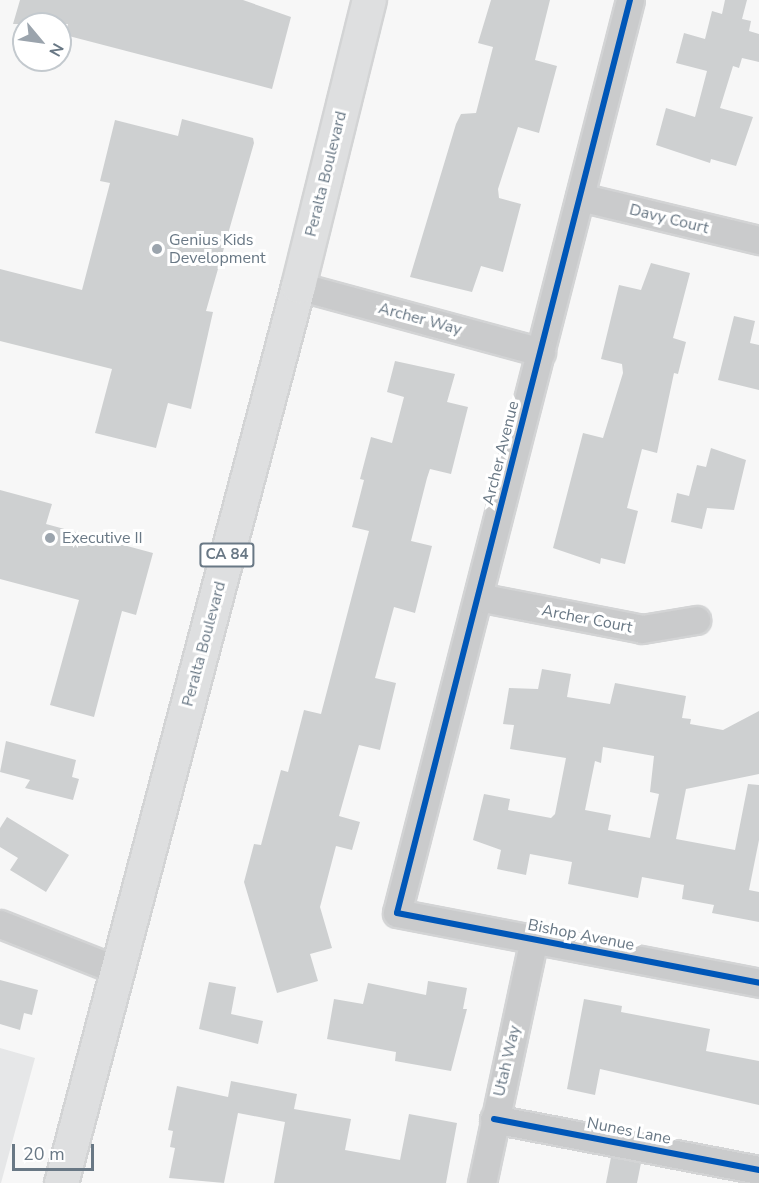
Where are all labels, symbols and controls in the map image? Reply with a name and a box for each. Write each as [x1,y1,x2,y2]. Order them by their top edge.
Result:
north arrow [12,12,72,72]
text: N [43,39,69,60]
street label: Peralta Boulevard [301,109,351,239]
street label: Davy Court [627,200,711,238]
place label: Genius Kids Development [169,230,266,268]
marker: Genius Kids Development [150,242,164,256]
street label: Archer Way [376,299,464,339]
street label: Archer Avenue [479,399,523,507]
place label: Executive II [62,528,143,548]
marker: Executive II [43,531,57,545]
road number: CA 84 [198,543,256,567]
street label: Peralta Boulevard [178,579,230,709]
street label: Archer Court [540,601,634,637]
street label: Bishop Avenue [526,915,636,955]
street label: Utah Way [490,1024,524,1098]
street label: Nunes Lane [585,1113,673,1149]
scale bar [15,1132,98,1170]
text: 20 m [23,1142,65,1166]

